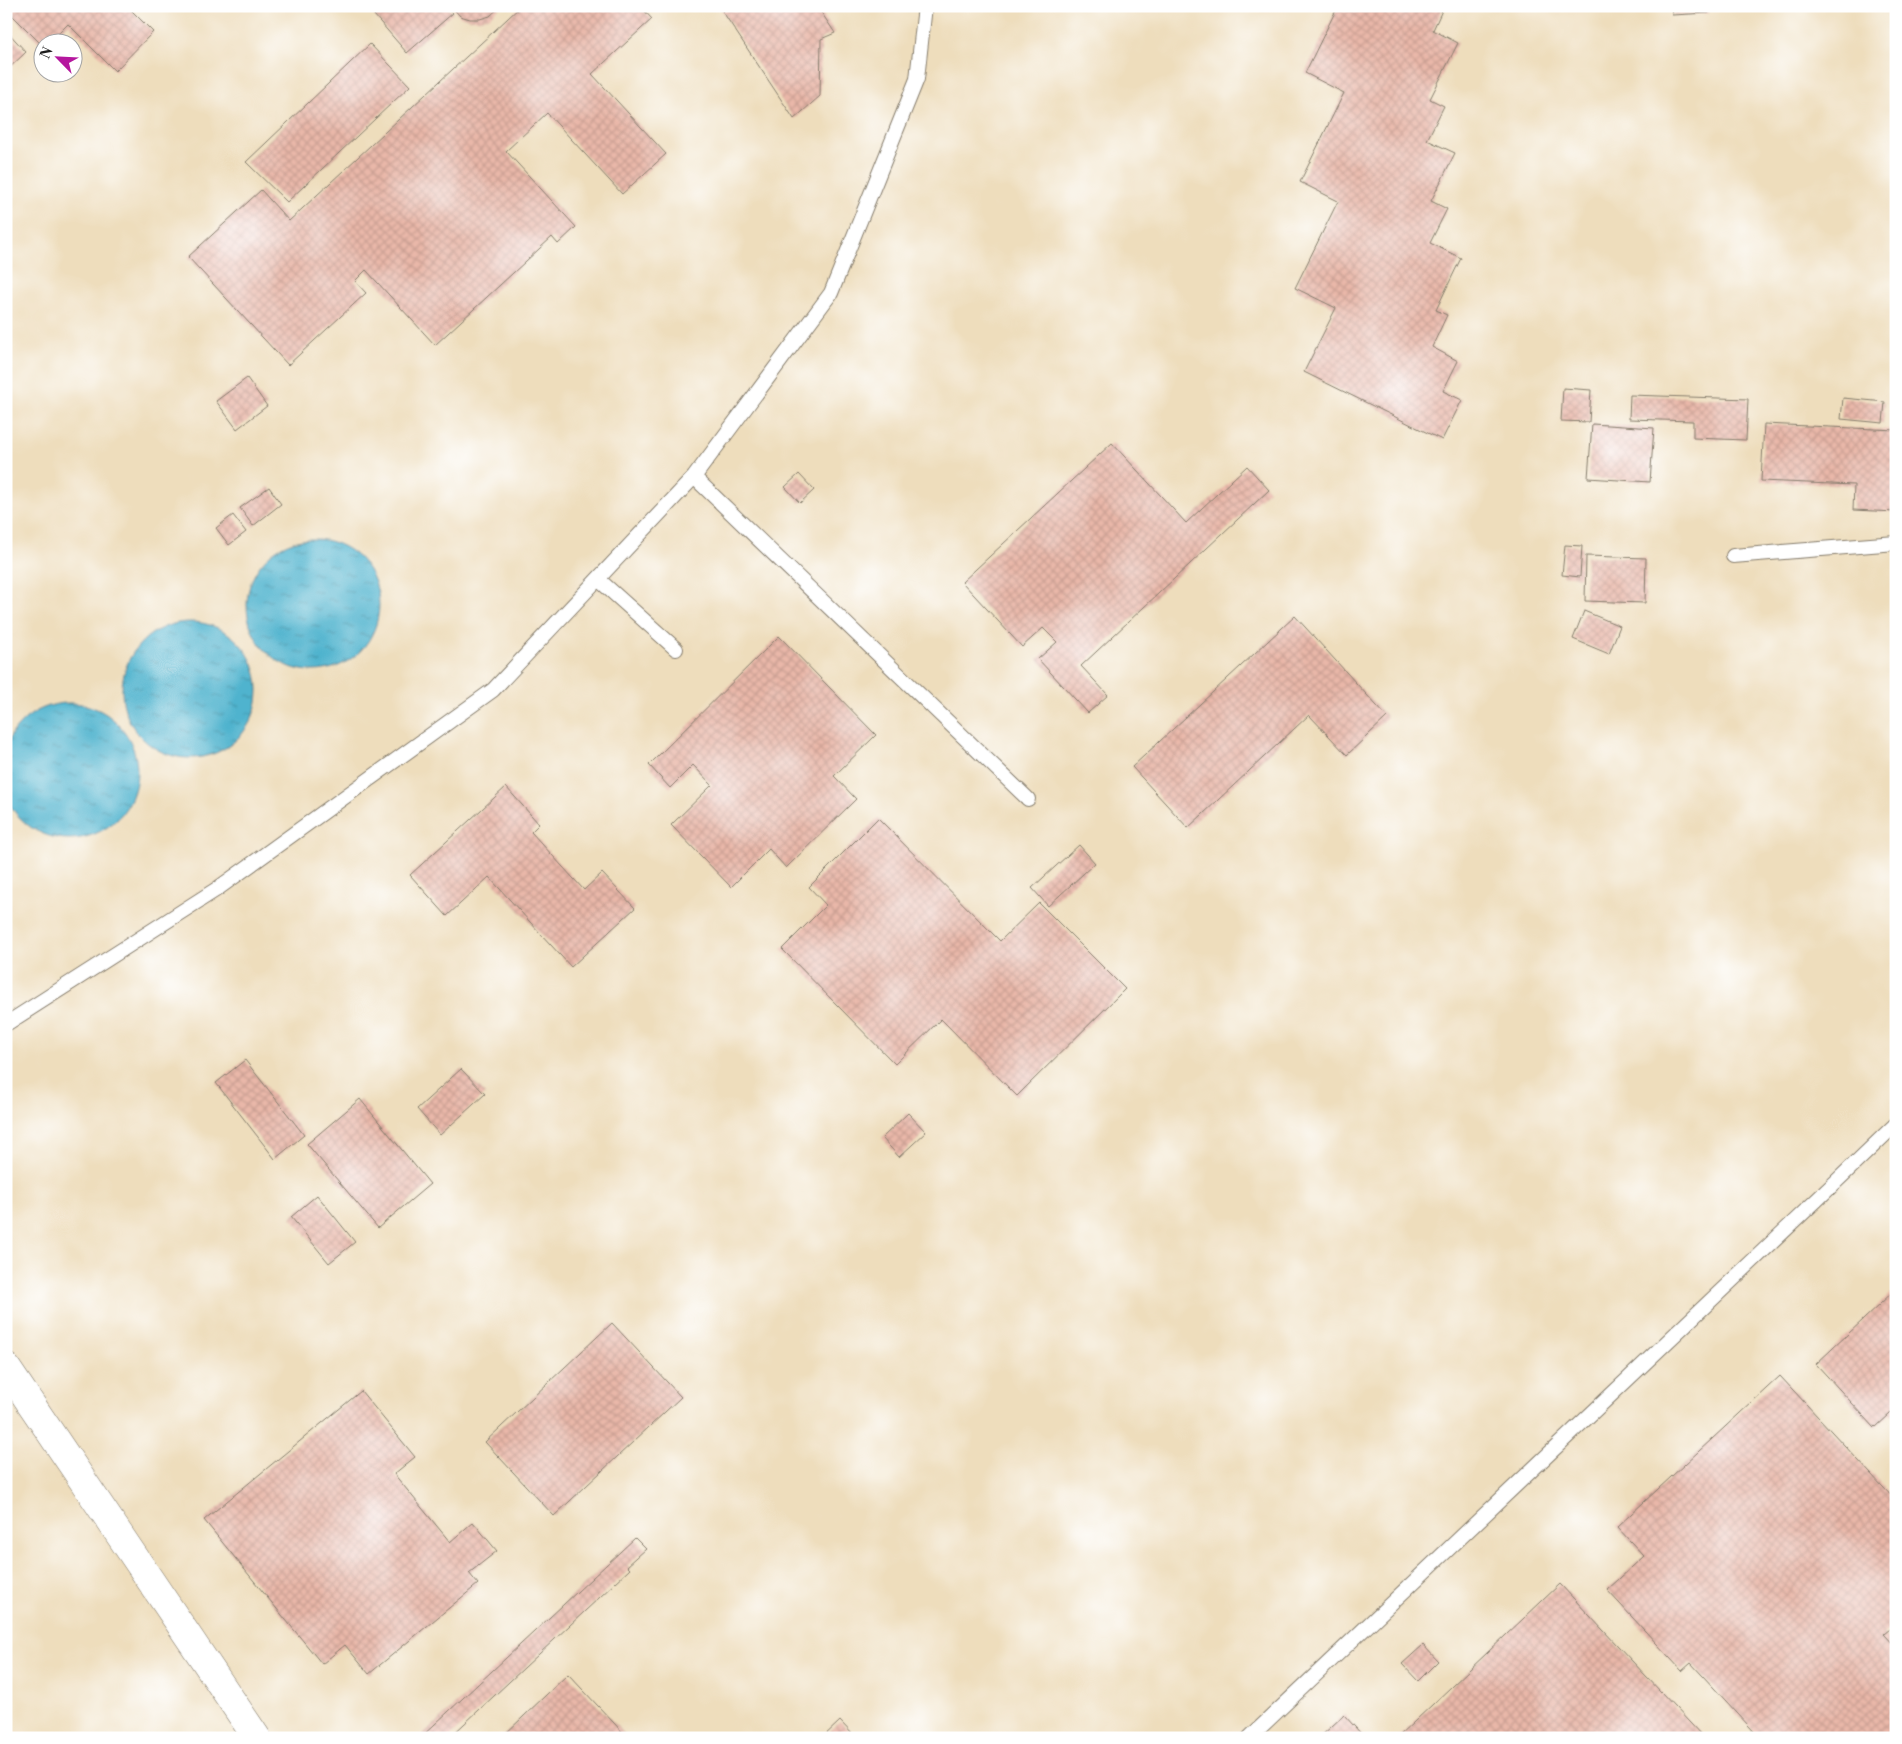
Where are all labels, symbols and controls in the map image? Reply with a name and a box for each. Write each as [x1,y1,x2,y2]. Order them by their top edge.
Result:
north arrow [32,32,82,82]
text: N [37,44,58,62]

